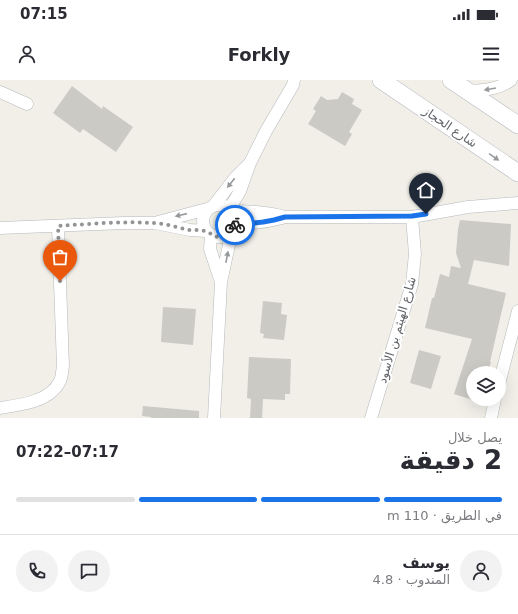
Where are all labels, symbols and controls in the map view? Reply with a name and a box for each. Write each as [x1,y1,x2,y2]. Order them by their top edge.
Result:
text: 07:15 [20,5,68,23]
icon: person [16,43,38,65]
icon: menu [480,43,502,65]
text: Forkly [228,44,290,65]
one-way arrow [484,86,497,92]
street label: شارع الحجاز [419,103,480,151]
one-way arrow [489,153,500,161]
pin [409,173,443,214]
one-way arrow [227,177,235,188]
icon: home [415,179,437,201]
courier [215,205,255,245]
one-way arrow [175,213,187,219]
icon: bike [224,214,246,236]
pin [43,240,77,281]
icon: bag [49,246,71,268]
one-way arrow [224,250,230,263]
street label: شارع الهيثم بن الأسود [374,275,420,385]
map controls [466,366,506,406]
button: layers [466,366,506,406]
text: يصل خلال [448,430,502,445]
text: 07:17–07:22 [16,443,119,461]
text: 2 دقيقة [399,445,502,475]
text: في الطريق · 110 m [387,508,502,523]
button: phone [16,550,58,592]
button: chat [68,550,110,592]
button: person [460,550,502,592]
text: يوسف [402,554,450,572]
text: المندوب · 4.8 [373,572,450,587]

